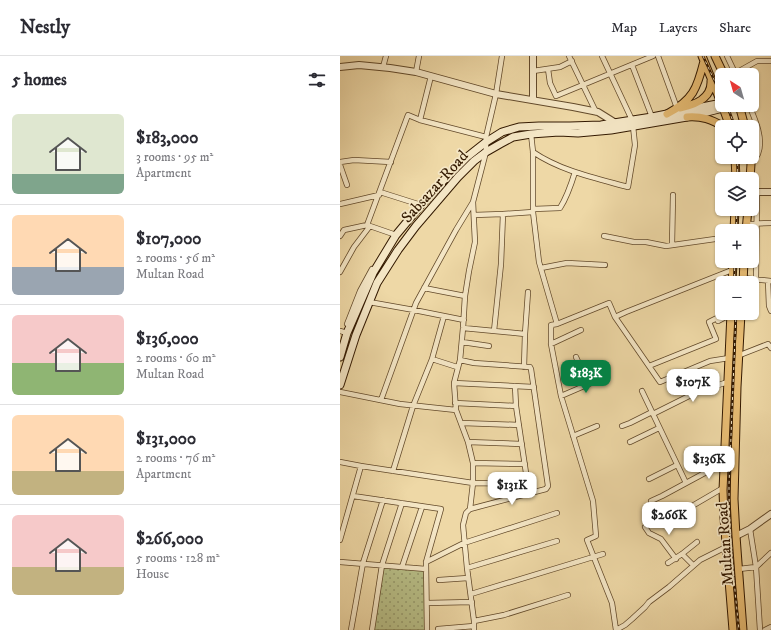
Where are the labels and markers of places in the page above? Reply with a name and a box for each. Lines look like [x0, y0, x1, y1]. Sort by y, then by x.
pin: $183K [558, 360, 614, 394]
pin: $107K [665, 369, 721, 403]
pin: $136K [681, 446, 737, 480]
pin: $131K [484, 472, 540, 506]
pin: $266K [641, 502, 697, 536]

